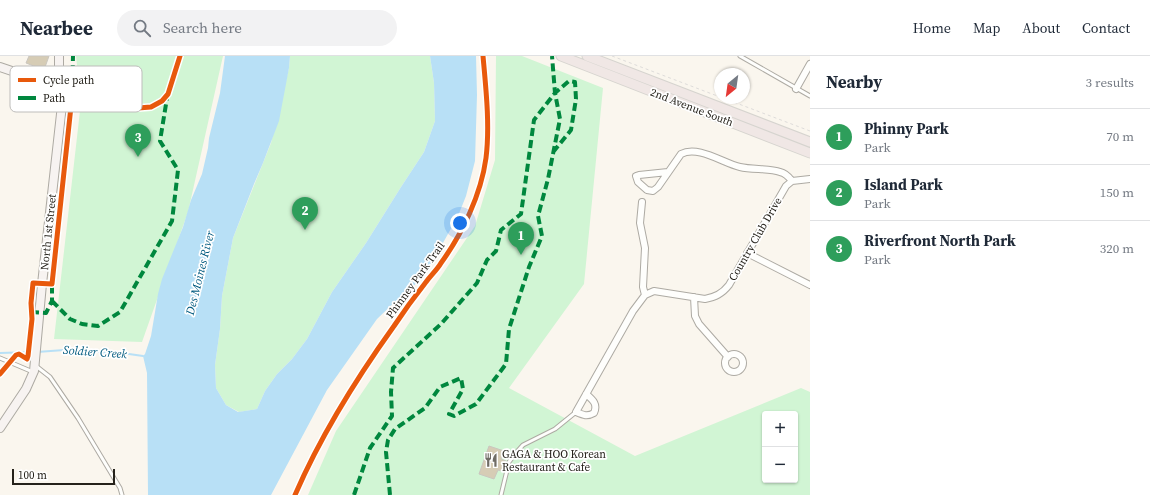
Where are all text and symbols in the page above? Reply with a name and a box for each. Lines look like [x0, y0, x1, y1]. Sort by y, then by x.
search box [117, 10, 397, 46]
text: Nearbee [20, 15, 93, 41]
icon: search [131, 17, 153, 39]
text: Search here [163, 17, 242, 38]
text: Home [913, 18, 951, 38]
text: Map [973, 18, 1000, 38]
text: About [1022, 18, 1060, 38]
text: Contact [1082, 18, 1130, 38]
legend [10, 66, 142, 112]
north arrow [714, 68, 750, 104]
text: Nearby [826, 70, 882, 94]
text: Cycle path [43, 73, 95, 88]
text: 3 results [1086, 74, 1134, 91]
street label: 2nd Avenue South [648, 85, 736, 130]
text: Path [43, 91, 66, 106]
text: Phinny Park [864, 118, 949, 139]
pin: 3 [125, 124, 151, 157]
text: 1 [835, 128, 843, 145]
text: 70 m [1106, 128, 1134, 145]
text: Park [864, 139, 891, 156]
text: Island Park [864, 174, 943, 195]
text: 2 [835, 184, 843, 201]
text: 150 m [1100, 184, 1134, 201]
street label: North 1st Street [37, 193, 60, 271]
street label: Country Club Drive [725, 194, 786, 284]
text: Park [864, 195, 891, 212]
pin: 2 [292, 197, 318, 230]
your location [450, 213, 470, 233]
pin: 1 [508, 222, 534, 255]
water label: Des Moines River [182, 228, 218, 318]
text: Riverfront North Park [864, 230, 1016, 251]
street label: Phinney Park Trail [383, 239, 448, 322]
text: 3 [835, 240, 843, 257]
text: 320 m [1100, 240, 1134, 257]
text: Park [864, 251, 891, 268]
water label: Soldier Creek [62, 342, 128, 362]
map controls [762, 411, 798, 483]
button: + [762, 411, 798, 447]
place label: GAGA & HOO Korean Restaurant & Cafe [502, 447, 606, 475]
button: − [762, 447, 798, 483]
restaurant icon: GAGA & HOO Korean Restaurant & Cafe [483, 452, 499, 468]
scale bar [12, 467, 115, 486]
text: 100 m [18, 468, 47, 483]

